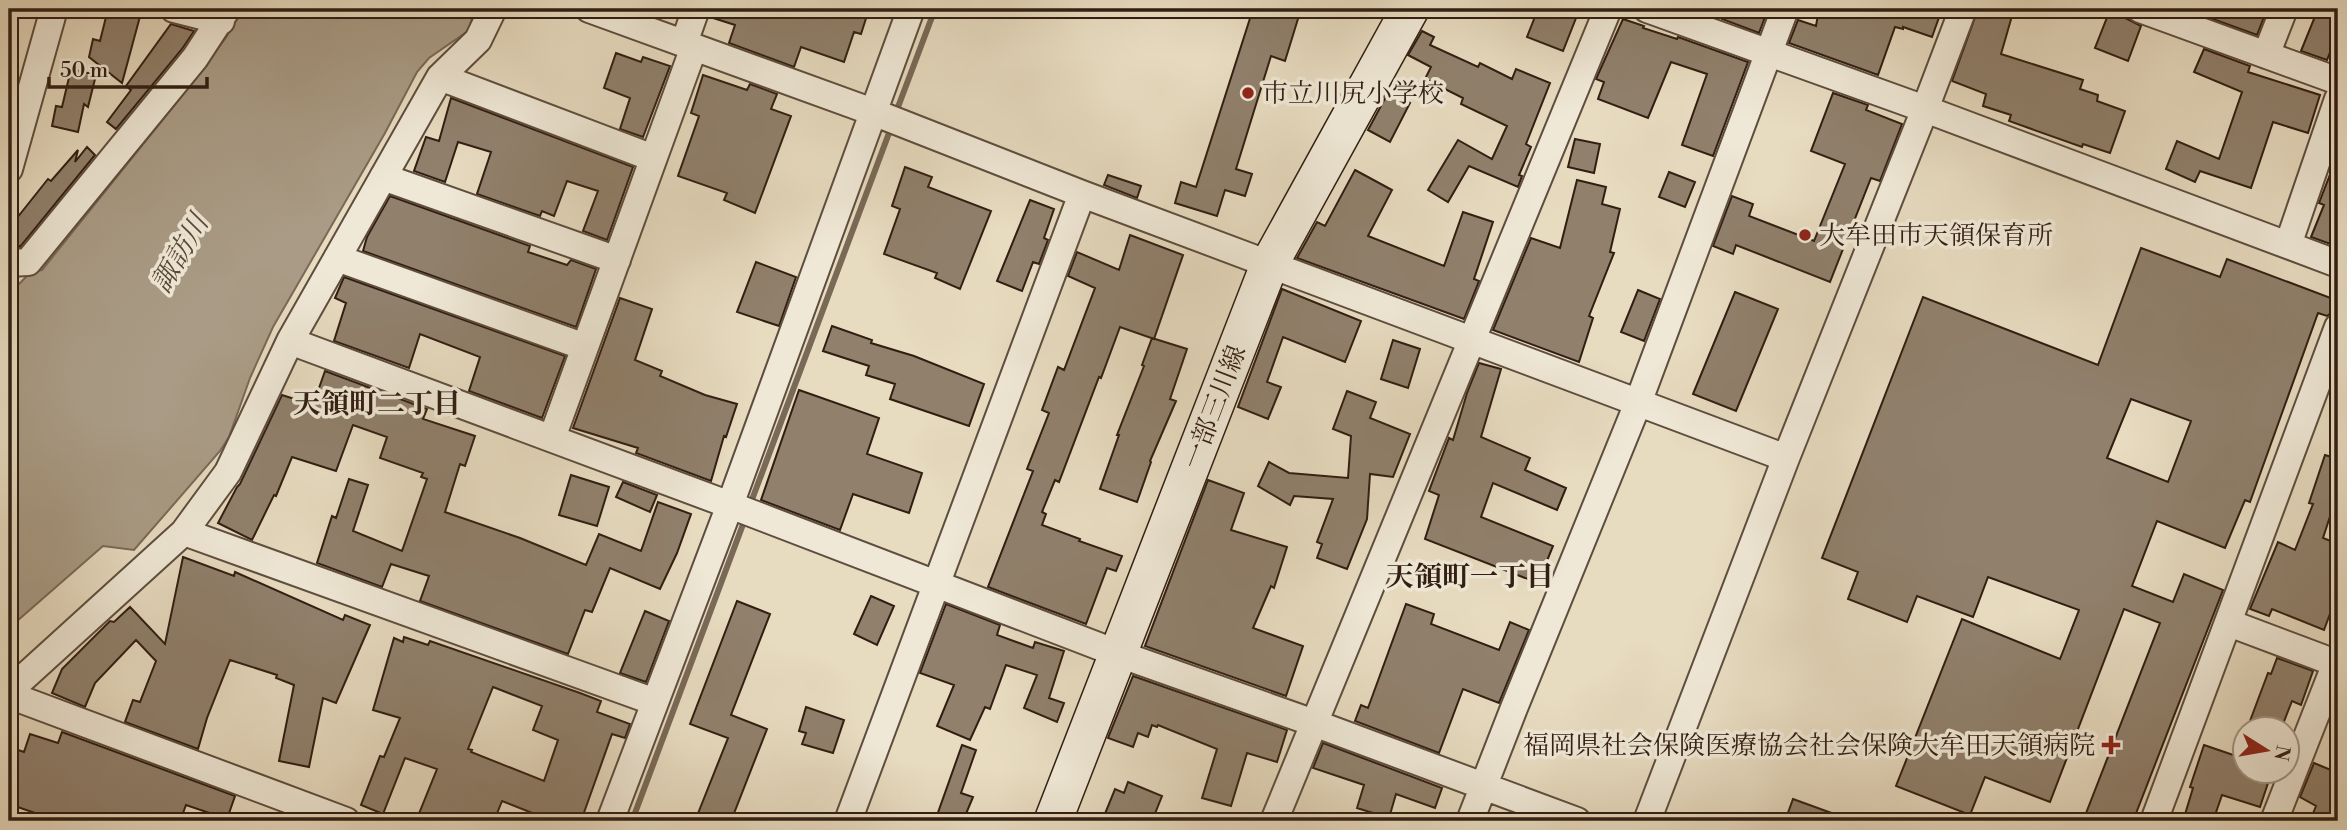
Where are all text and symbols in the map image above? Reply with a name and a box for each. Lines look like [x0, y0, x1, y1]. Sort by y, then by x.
scale bar [49, 46, 206, 90]
text: 50 m [60, 58, 108, 84]
place label: 市立川尻小学校 [1262, 78, 1444, 110]
marker: 市立川尻小学校 [1240, 85, 1256, 101]
water label: 諏訪川 [144, 206, 218, 299]
place label: 大牟田市天領保育所 [1819, 220, 2053, 252]
marker: 大牟田市天領保育所 [1797, 227, 1813, 243]
street label: 一部三川線 [1177, 341, 1253, 474]
district label: 天領町二丁目 [293, 387, 461, 422]
district label: 天領町一丁目 [1386, 560, 1554, 595]
north arrow [2232, 714, 2302, 784]
place label: 福岡県社会保険医療協会社会保険大牟田天領病院 [1523, 730, 2095, 762]
marker: 福岡県社会保険医療協会社会保険大牟田天領病院 [2101, 735, 2121, 755]
text: N [2268, 743, 2295, 763]

